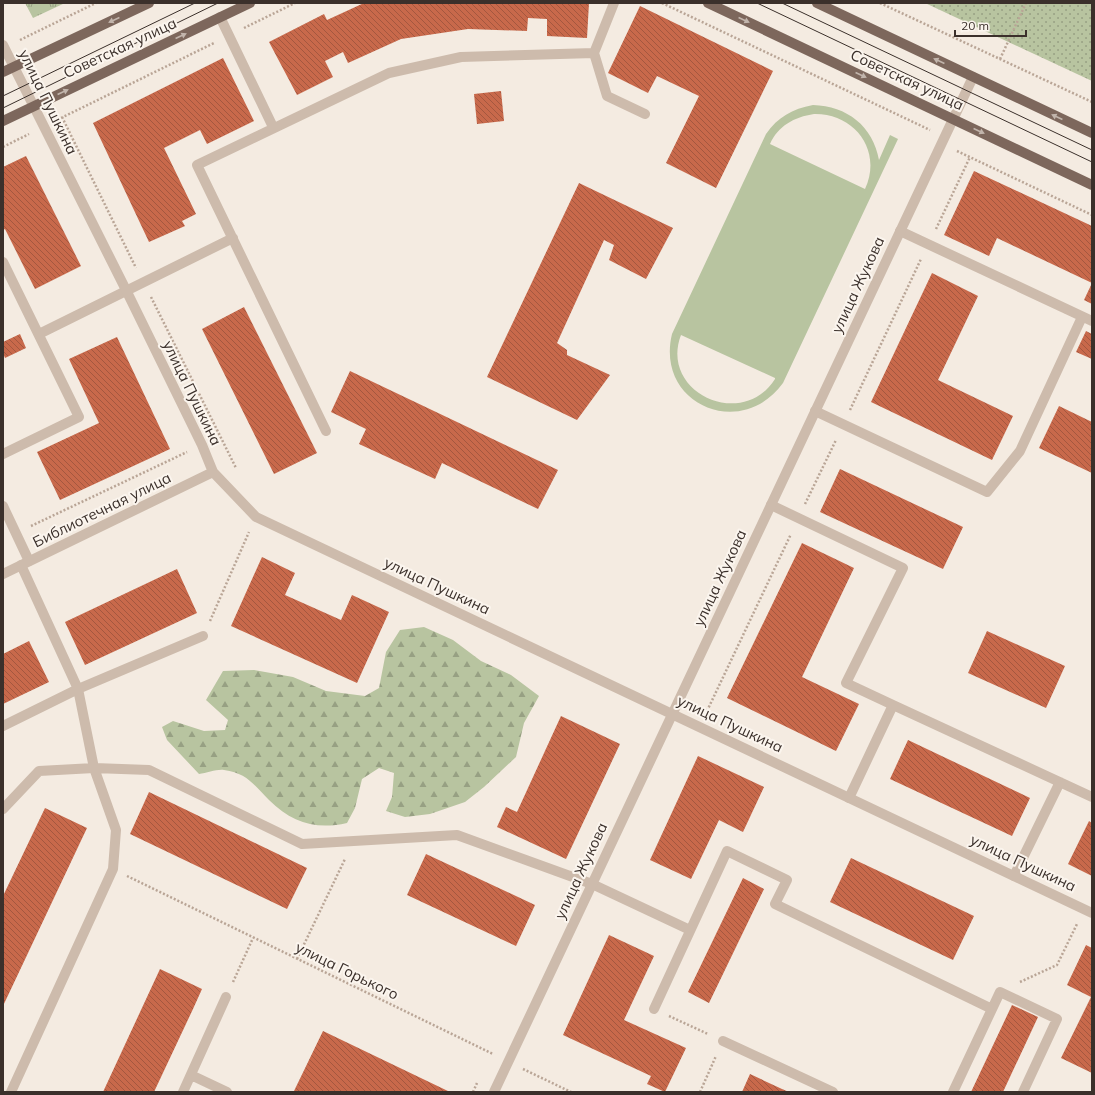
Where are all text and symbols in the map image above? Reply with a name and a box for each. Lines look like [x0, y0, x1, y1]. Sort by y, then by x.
scale bar [955, 12, 1026, 38]
street label: Советская улица [60, 13, 180, 82]
one-way arrow [108, 17, 119, 23]
one-way arrow [738, 17, 749, 23]
text: 20 m [961, 18, 989, 33]
one-way arrow [175, 33, 186, 39]
street label: Советская улица [847, 45, 967, 114]
street label: улица Пушкина [15, 46, 82, 157]
one-way arrow [934, 58, 945, 64]
one-way arrow [855, 72, 867, 78]
one-way arrow [58, 89, 69, 95]
one-way arrow [1051, 114, 1062, 120]
one-way arrow [973, 128, 984, 134]
street label: улица Жукова [827, 233, 888, 336]
street label: улица Пушкина [159, 337, 226, 448]
street label: Библиотечная улица [29, 468, 174, 551]
street label: улица Жукова [689, 526, 750, 629]
street label: улица Пушкина [381, 553, 493, 618]
street label: улица Пушкина [674, 691, 786, 756]
street label: улица Жукова [550, 819, 611, 922]
street label: улица Пушкина [967, 830, 1079, 895]
street label: улица Горького [293, 937, 402, 1004]

